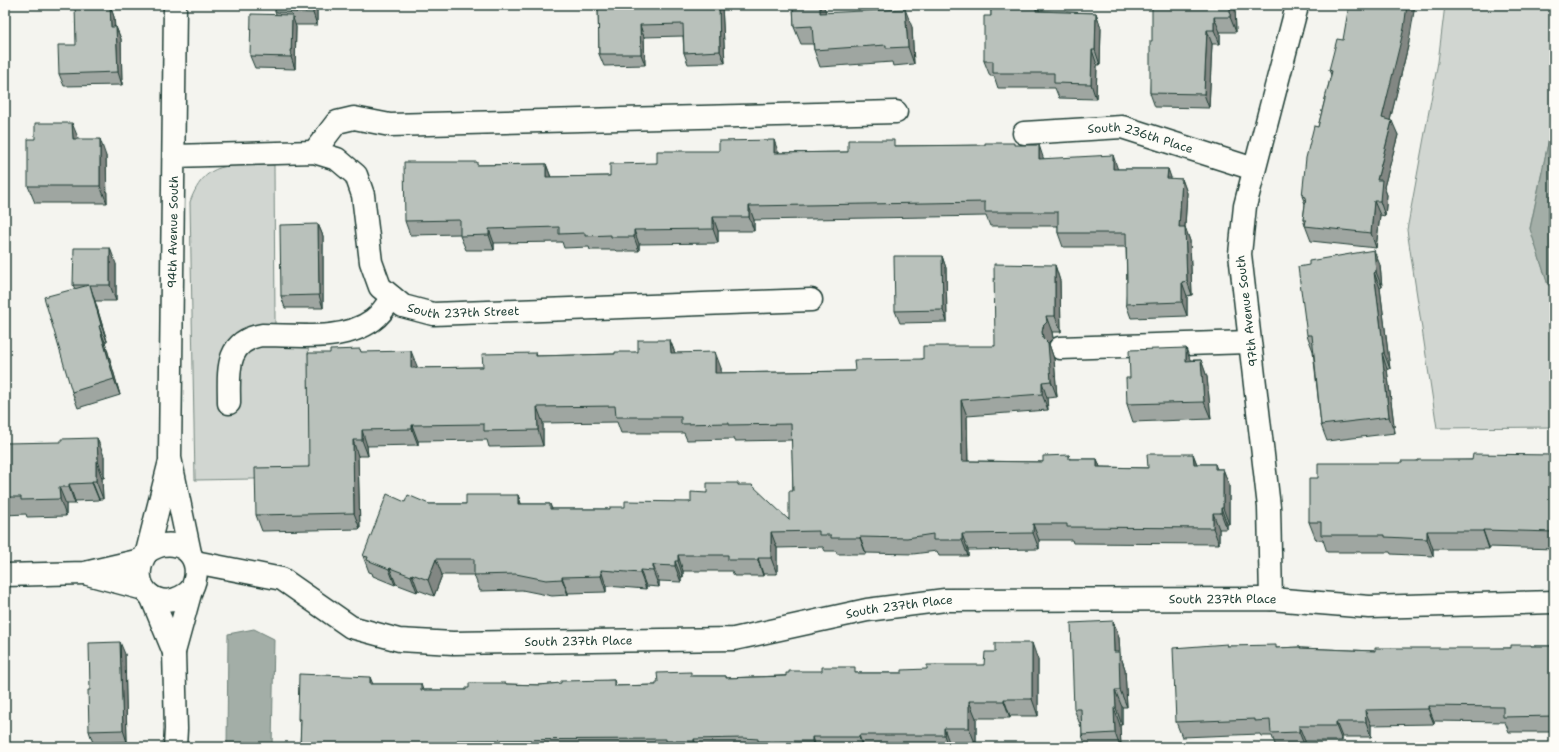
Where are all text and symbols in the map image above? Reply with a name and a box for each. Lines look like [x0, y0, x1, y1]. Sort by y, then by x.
street label: South 236th Place [1087, 119, 1195, 157]
street label: 94th Avenue South [164, 176, 182, 288]
street label: 97th Avenue South [1232, 254, 1262, 368]
street label: South 237th Street [405, 299, 520, 322]
street label: South 237th Place [1169, 591, 1278, 607]
street label: South 237th Place [844, 592, 953, 622]
street label: South 237th Place [524, 632, 633, 650]

